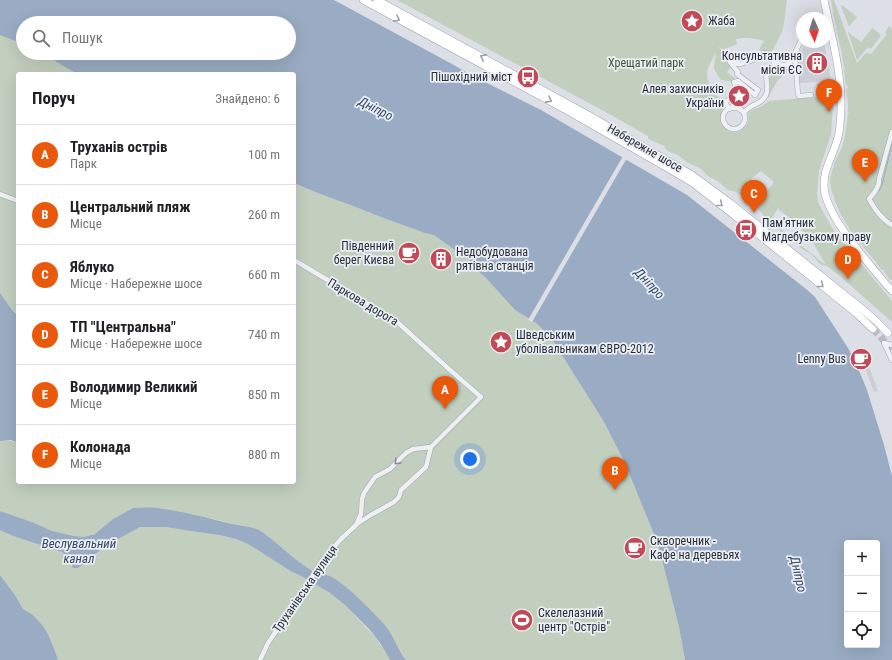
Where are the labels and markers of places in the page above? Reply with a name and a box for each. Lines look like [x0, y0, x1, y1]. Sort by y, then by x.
place icon: Жаба [679, 8, 705, 34]
place label: Жаба [708, 14, 735, 28]
place label: Консультативна місія ЄС [722, 49, 802, 77]
building icon: Консультативна місія ЄС [804, 50, 830, 76]
bus stop icon: Пішохідний міст [515, 64, 541, 90]
place label: Пішохідний міст [431, 70, 512, 84]
pin: F [816, 79, 842, 112]
place label: Алея захисників України [642, 82, 724, 110]
place icon: Алея захисників України [726, 83, 752, 109]
pin: E [852, 149, 878, 182]
pin: C [741, 180, 767, 213]
place label: Пам'ятник Магдебузькому праву [762, 216, 871, 244]
bus stop icon: Пам'ятник Магдебузькому праву [733, 217, 759, 243]
place label: Південний берег Києва [334, 239, 394, 267]
cafe icon: Південний берег Києва [396, 240, 422, 266]
place label: Недобудована рятівна станція [456, 245, 533, 273]
building icon: Недобудована рятівна станція [428, 246, 454, 272]
pin: D [835, 246, 861, 279]
place label: Шведським уболівальникам ЄВРО-2012 [516, 328, 654, 356]
place icon: Шведським уболівальникам ЄВРО-2012 [488, 329, 514, 355]
cafe icon: Lenny Bus [848, 346, 874, 372]
place label: Lenny Bus [797, 352, 846, 366]
pin: A [432, 376, 458, 409]
pin: B [602, 457, 628, 490]
place label: Скворечник - Кафе на деревьях [650, 534, 739, 562]
cafe icon: Скворечник - Кафе на деревьях [622, 535, 648, 561]
place label: Скелелазний центр "Острів" [538, 606, 610, 634]
sports icon: Скелелазний центр "Острів" [509, 607, 535, 633]

